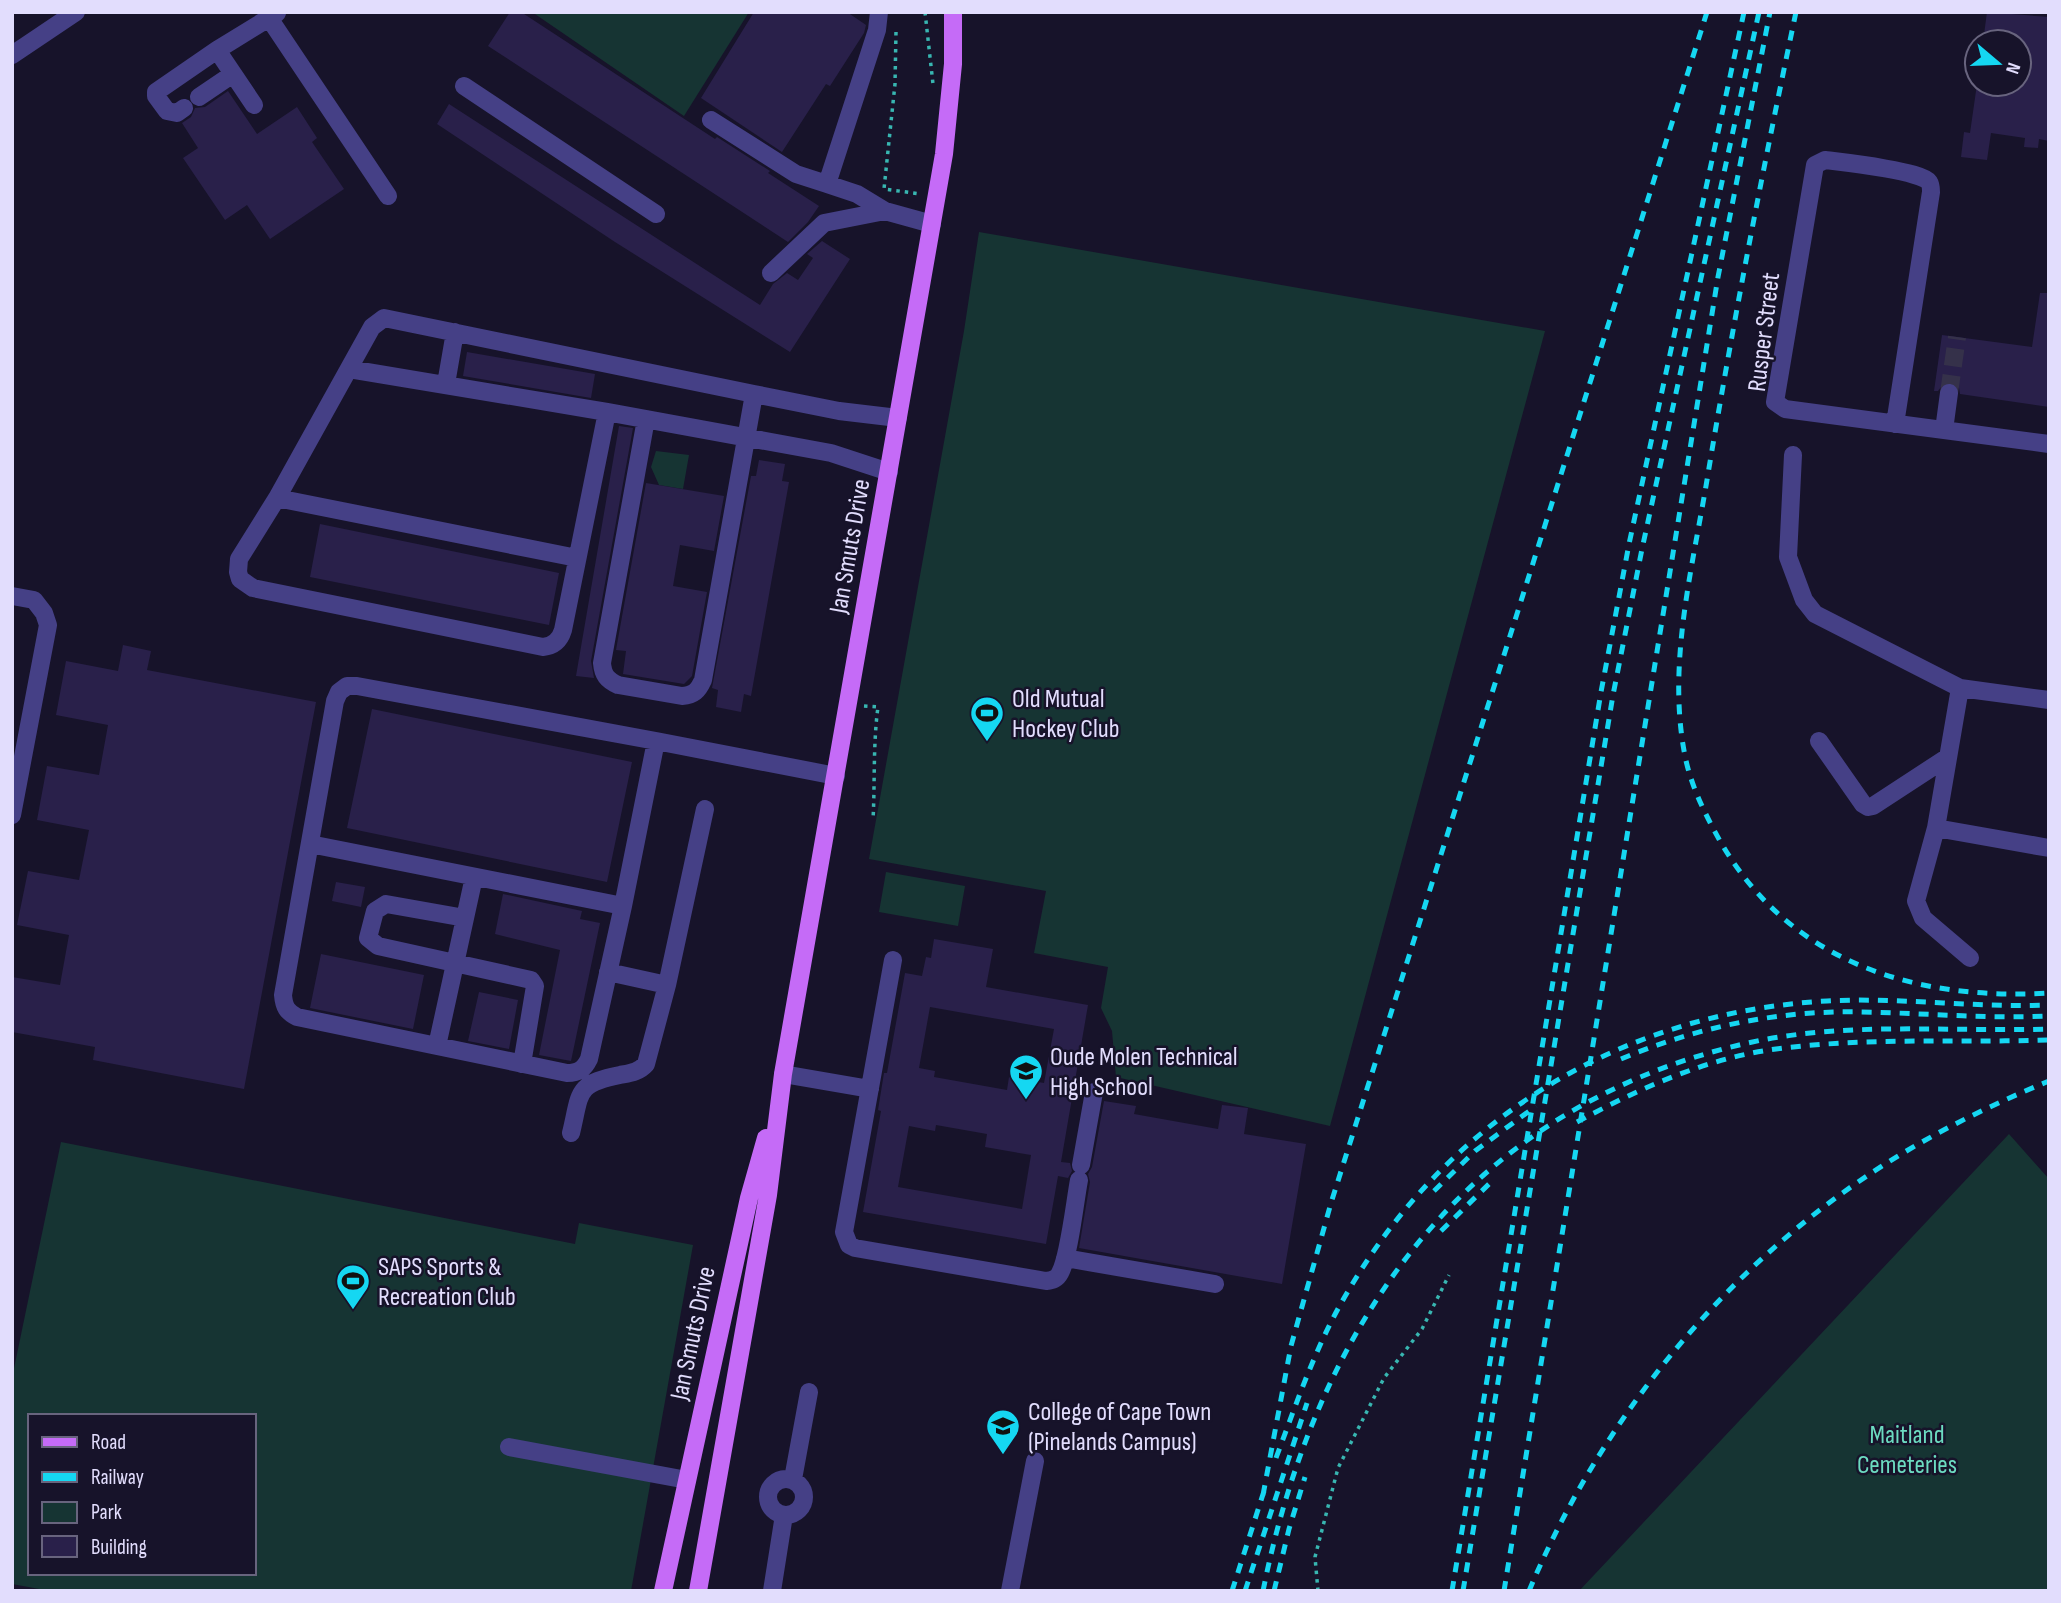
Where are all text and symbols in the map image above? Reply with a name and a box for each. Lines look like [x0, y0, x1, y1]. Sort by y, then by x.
north arrow [1963, 28, 2033, 98]
text: N [2000, 60, 2025, 77]
street label: Rusper Street [1742, 271, 1787, 394]
street label: Jan Smuts Drive [823, 477, 878, 617]
place label: Old Mutual Hockey Club [1012, 684, 1119, 745]
sports icon: Old Mutual Hockey Club [968, 694, 1006, 743]
place label: Oude Molen Technical High School [1050, 1042, 1238, 1103]
school or university icon: Oude Molen Technical High School [1007, 1052, 1045, 1101]
place label: SAPS Sports & Recreation Club [378, 1252, 516, 1313]
sports icon: SAPS Sports & Recreation Club [334, 1262, 372, 1311]
street label: Jan Smuts Drive [664, 1264, 723, 1404]
place label: College of Cape Town (Pinelands Campus) [1028, 1397, 1211, 1458]
school or university icon: College of Cape Town (Pinelands Campus) [984, 1407, 1022, 1456]
legend [28, 1414, 256, 1575]
park label: Maitland Cemeteries [1857, 1420, 1957, 1481]
text: Road [91, 1430, 126, 1455]
text: Railway [91, 1465, 144, 1490]
text: Park [91, 1500, 122, 1525]
text: Building [91, 1535, 147, 1560]

